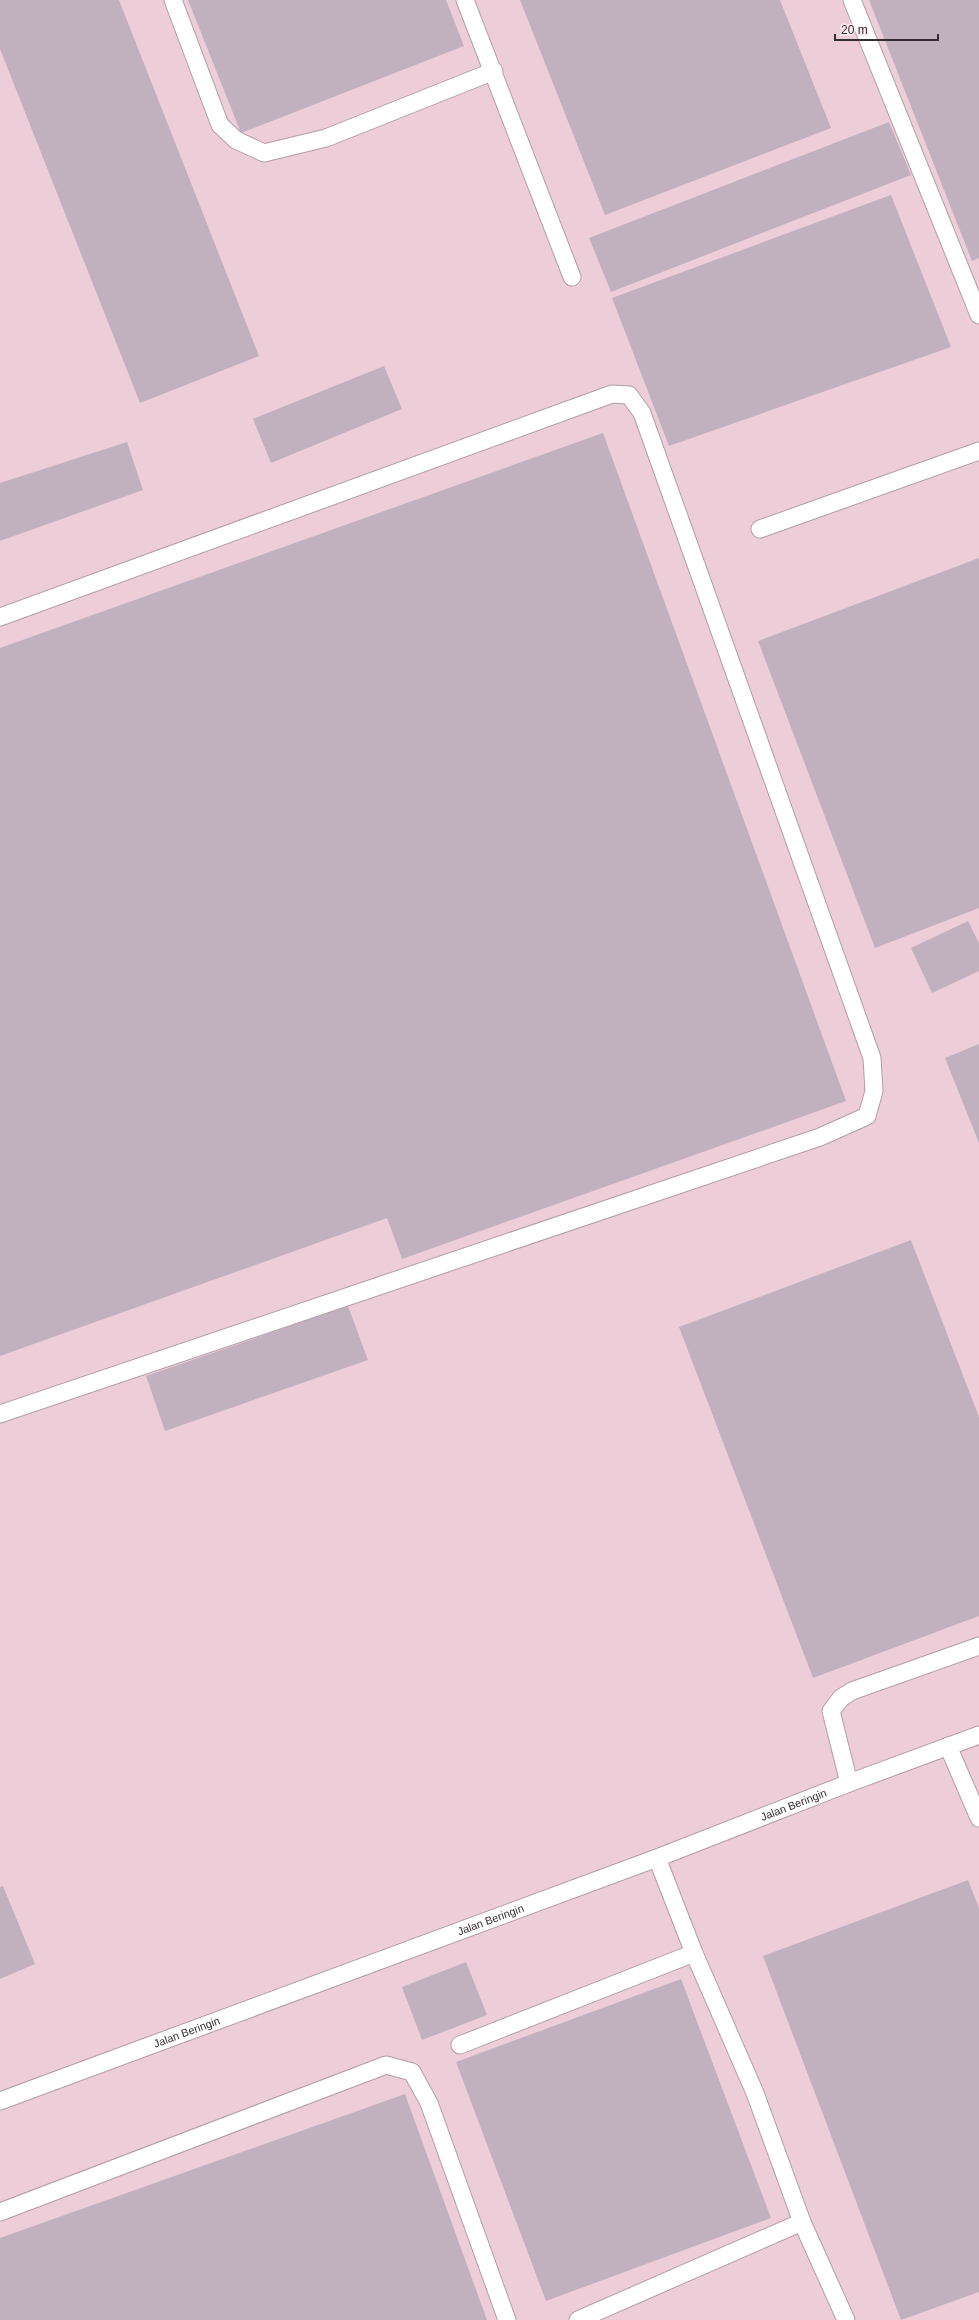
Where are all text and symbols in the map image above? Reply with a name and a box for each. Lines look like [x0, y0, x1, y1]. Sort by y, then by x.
scale bar [835, 16, 938, 42]
text: 20 m [841, 23, 868, 37]
street label: Jalan Beringin [759, 1786, 828, 1823]
street label: Jalan Beringin [456, 1902, 525, 1937]
street label: Jalan Beringin [152, 2014, 221, 2050]

